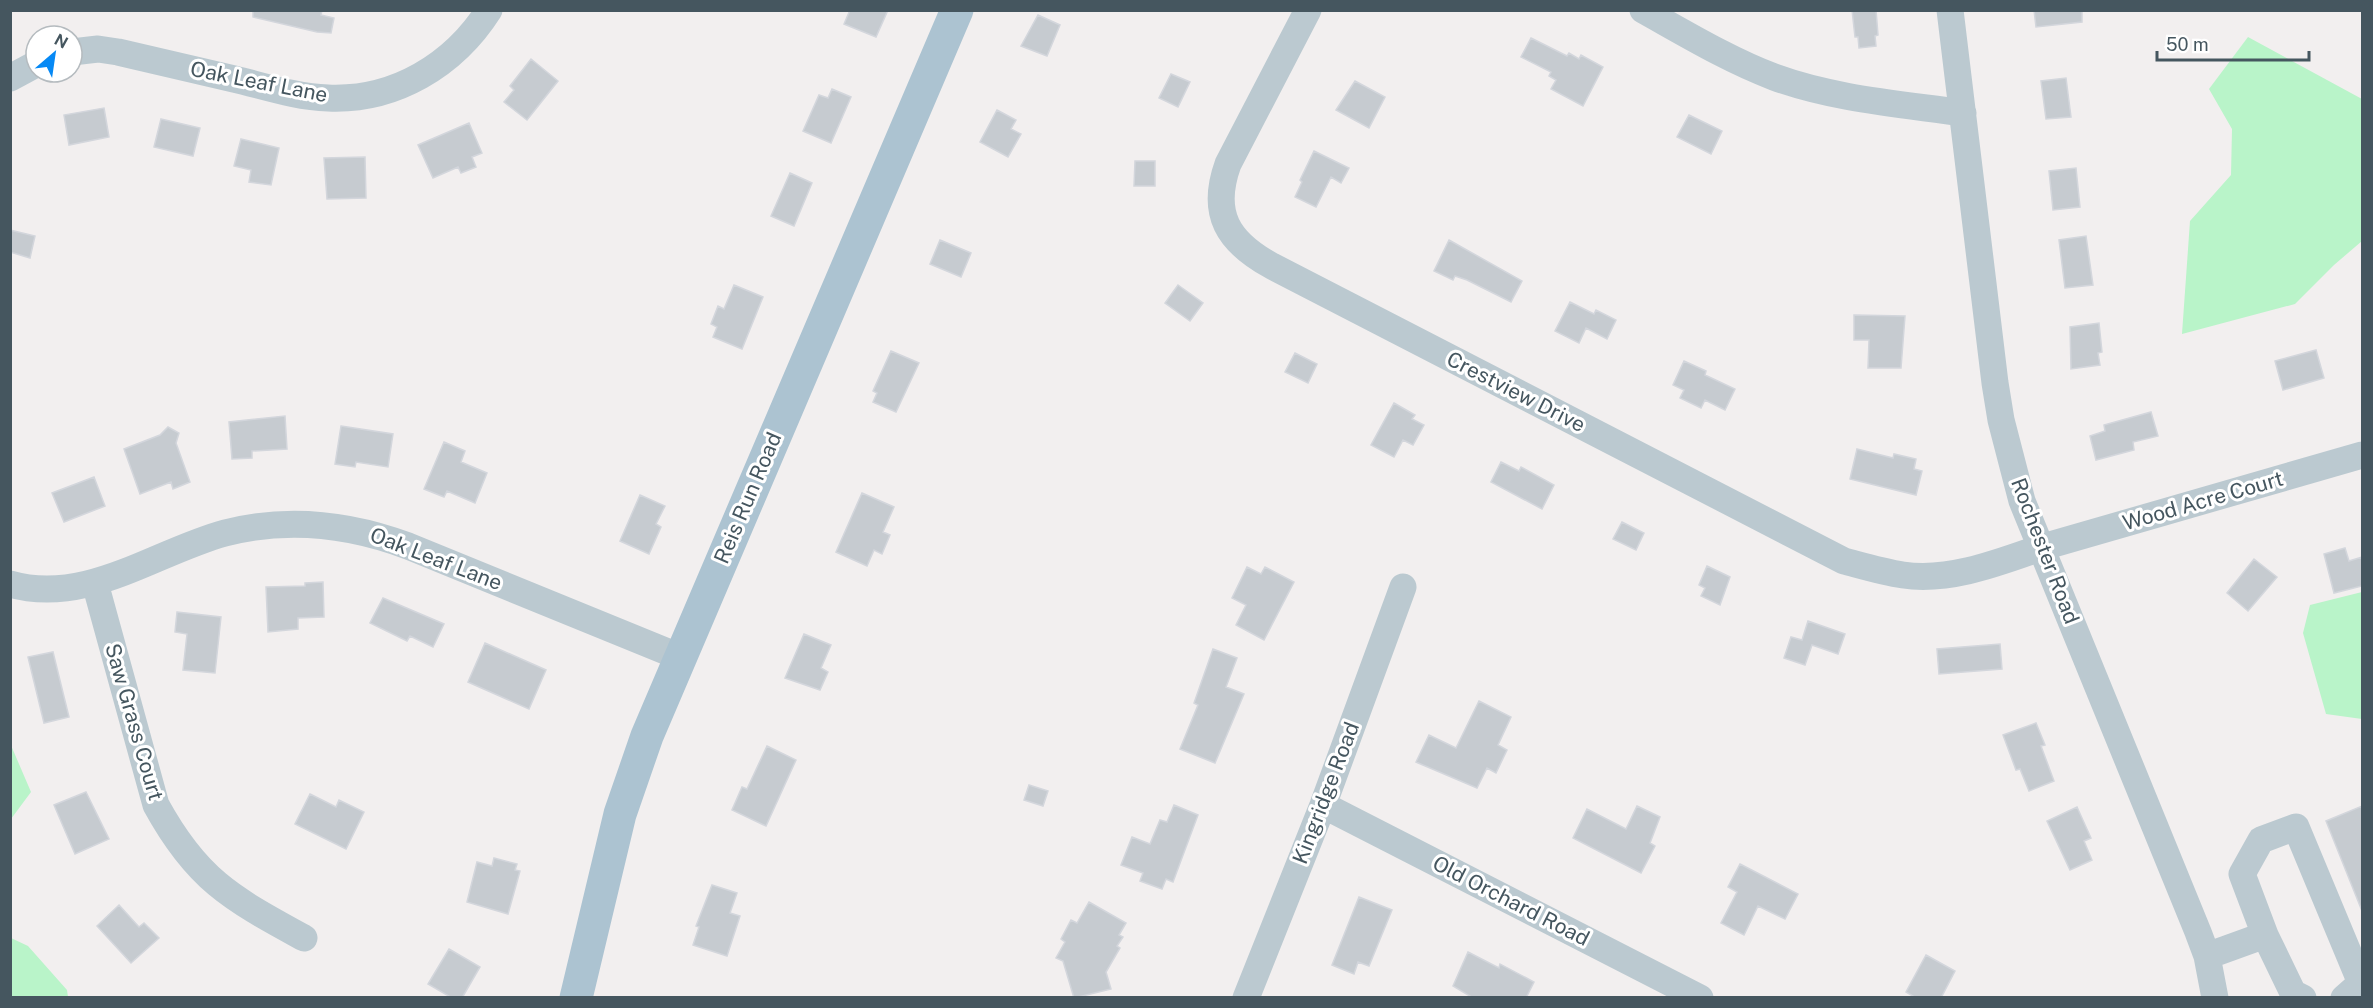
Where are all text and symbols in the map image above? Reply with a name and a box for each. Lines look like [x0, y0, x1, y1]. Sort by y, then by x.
north arrow [24, 24, 84, 84]
scale bar [2157, 24, 2308, 62]
text: N [51, 30, 71, 53]
text: 50 m [2166, 34, 2209, 55]
street label: Oak Leaf Lane [188, 56, 330, 107]
street label: Crestview Drive [1443, 346, 1590, 437]
street label: Reis Run Road [709, 429, 786, 567]
street label: Wood Acre Court [2120, 466, 2286, 535]
street label: Rochester Road [2006, 474, 2085, 627]
street label: Oak Leaf Lane [367, 522, 506, 595]
street label: Saw Grass Court [100, 640, 169, 803]
street label: Kingridge Road [1287, 718, 1364, 867]
street label: Old Orchard Road [1429, 850, 1594, 951]

